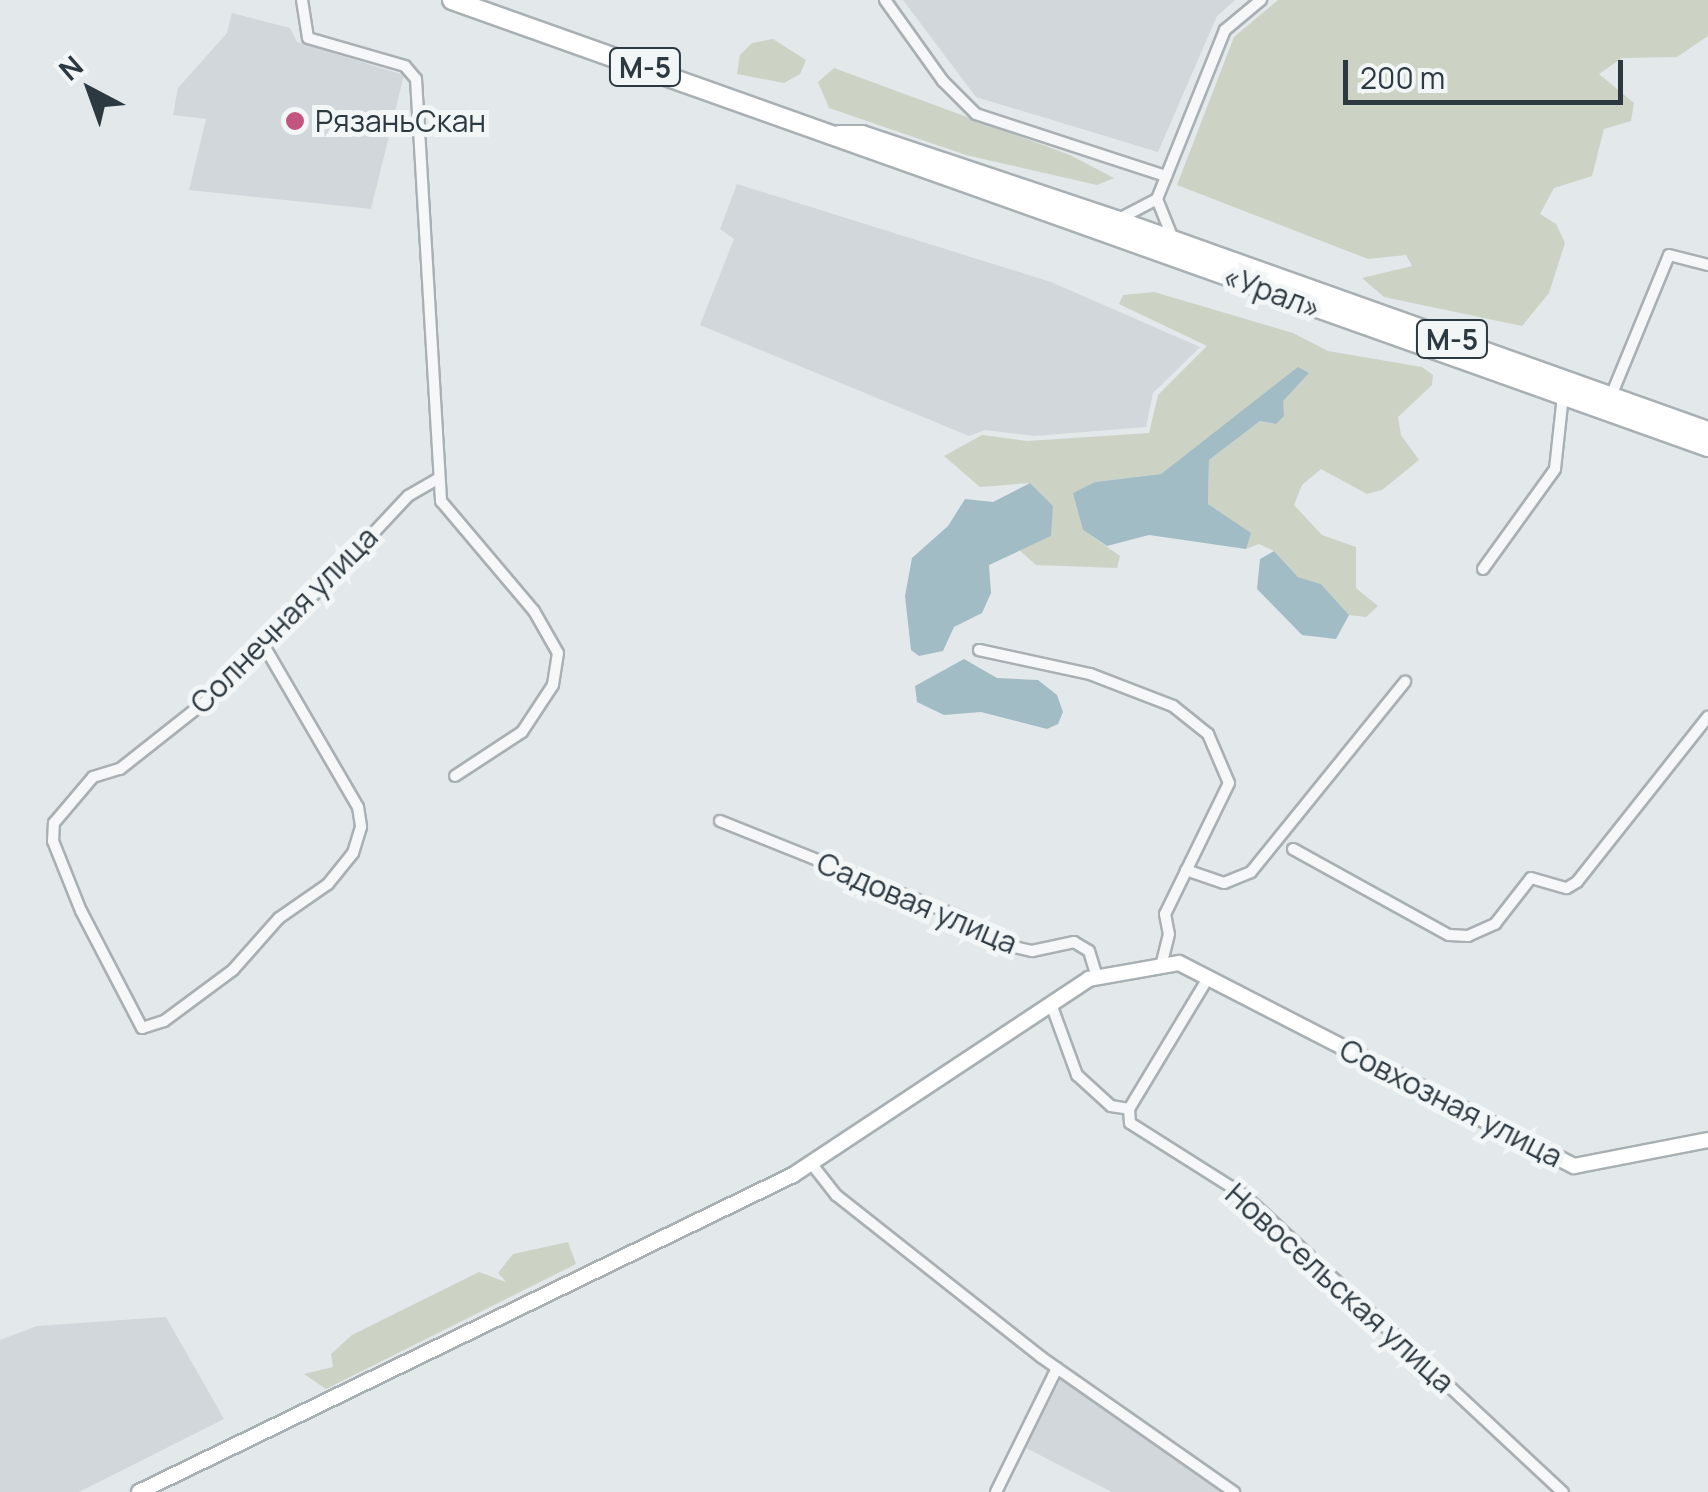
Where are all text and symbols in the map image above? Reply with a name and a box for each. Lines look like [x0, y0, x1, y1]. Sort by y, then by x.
north arrow [40, 40, 140, 140]
scale bar [1348, 40, 1628, 102]
road number: М-5 [608, 44, 682, 90]
text: N [50, 46, 90, 88]
text: 200 m [1360, 57, 1445, 98]
place label: РязаньСкан [315, 103, 486, 139]
marker: РязаньСкан [284, 110, 306, 132]
street label: «Урал» [1218, 258, 1326, 326]
road number: М-5 [1414, 316, 1490, 362]
street label: Солнечная улица [183, 519, 385, 721]
street label: Садовая улица [812, 845, 1022, 961]
street label: Совхозная улица [1334, 1031, 1568, 1175]
street label: Новосельская улица [1218, 1176, 1462, 1400]

